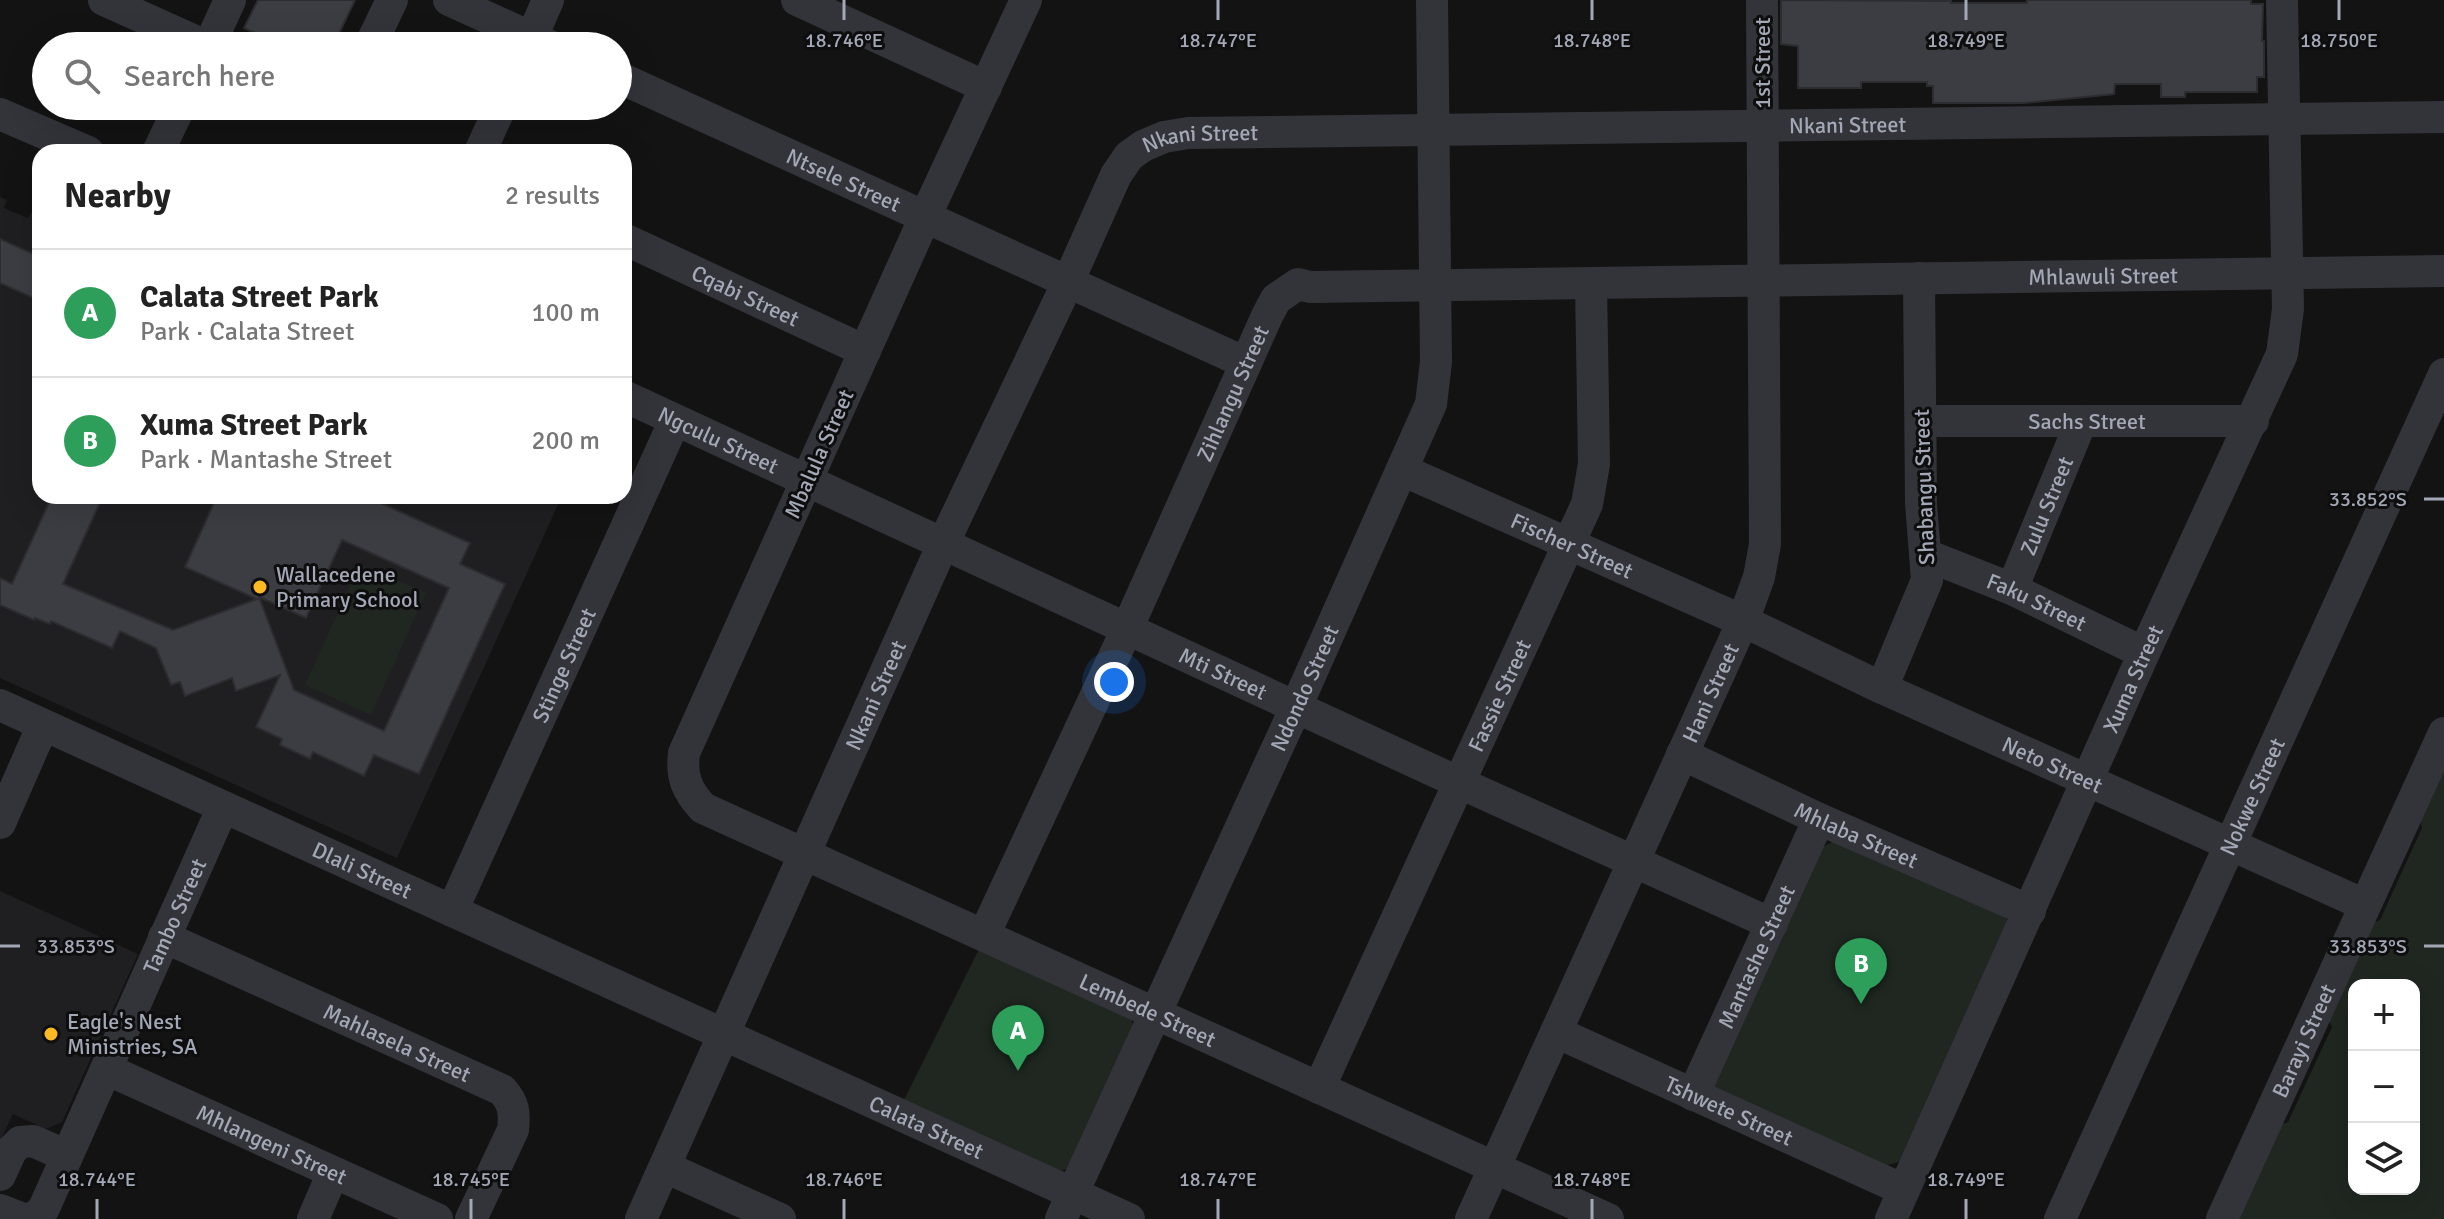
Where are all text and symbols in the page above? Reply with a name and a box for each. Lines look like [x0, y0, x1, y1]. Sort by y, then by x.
street label: 1st Street [1749, 17, 1776, 109]
text: 18.746°E [805, 28, 883, 53]
text: 18.747°E [1179, 28, 1257, 53]
text: 18.748°E [1553, 28, 1631, 53]
text: 18.749°E [1927, 28, 2005, 53]
text: 18.750°E [2300, 28, 2378, 53]
search box [32, 32, 632, 120]
icon: search [60, 54, 104, 98]
text: Search here [124, 58, 275, 95]
street label: Nkani Street [1789, 110, 1907, 139]
street label: Nkani Street [1138, 119, 1259, 158]
street label: Ntsele Street [782, 142, 905, 218]
text: Nearby [64, 175, 171, 217]
text: 2 results [505, 180, 600, 212]
street label: Cqabi Street [687, 259, 804, 332]
street label: Mhlawuli Street [2028, 261, 2178, 290]
text: Calata Street Park [140, 279, 379, 316]
text: A [82, 297, 98, 329]
text: 100 m [531, 297, 600, 329]
text: Park · Calata Street [140, 316, 354, 348]
street label: Zihlangu Street [1190, 321, 1275, 465]
street label: Mbalula Street [778, 385, 860, 523]
street label: Ngculu Street [654, 400, 783, 479]
text: Xuma Street Park [140, 407, 368, 444]
street label: Shabangu Street [1908, 408, 1940, 565]
street label: Sachs Street [2028, 408, 2146, 435]
text: B [82, 425, 98, 457]
text: 200 m [531, 425, 600, 457]
text: Park · Mantashe Street [140, 444, 392, 476]
street label: Zulu Street [2014, 452, 2079, 559]
text: 33.852°S [2329, 487, 2407, 512]
street label: Fischer Street [1507, 506, 1638, 584]
place label: Wallacedene Primary School [276, 561, 419, 613]
street label: Faku Street [1983, 567, 2091, 637]
marker: Wallacedene Primary School [251, 578, 269, 596]
street label: Stinge Street [526, 603, 601, 727]
street label: Xuma Street [2097, 620, 2169, 737]
street label: Ndondo Street [1264, 621, 1344, 755]
street label: Fassie Street [1462, 635, 1537, 756]
street label: Nkani Street [839, 636, 912, 754]
street label: Hani Street [1676, 639, 1745, 747]
street label: Mti Street [1175, 641, 1271, 705]
your location [1094, 662, 1134, 702]
street label: Neto Street [1998, 730, 2107, 799]
street label: Nokwe Street [2214, 733, 2291, 860]
street label: Mhlaba Street [1790, 796, 1922, 874]
street label: Dlali Street [308, 836, 417, 904]
street label: Tambo Street [137, 854, 212, 978]
street label: Mantashe Street [1712, 881, 1801, 1033]
text: 33.853°S [37, 934, 115, 959]
text: 33.853°S [2329, 934, 2407, 959]
pin: B [1835, 938, 1887, 1004]
street label: Lembede Street [1075, 967, 1220, 1053]
street label: Barayi Street [2266, 979, 2341, 1102]
map controls [2348, 979, 2420, 1195]
button: + [2348, 979, 2420, 1051]
street label: Mahlasela Street [319, 997, 476, 1088]
pin: A [992, 1005, 1044, 1071]
place label: Eagle's Nest Ministries, SA [67, 1008, 198, 1060]
marker: Eagle's Nest Ministries, SA [42, 1025, 60, 1043]
button: − [2348, 1051, 2420, 1123]
street label: Tshwete Street [1661, 1070, 1798, 1151]
street label: Calata Street [865, 1089, 988, 1165]
street label: Mhlangeni Street [192, 1098, 352, 1190]
button: layers [2348, 1123, 2420, 1195]
text: 18.744°E [58, 1167, 136, 1192]
text: 18.745°E [432, 1167, 510, 1192]
text: 18.746°E [805, 1167, 883, 1192]
text: 18.747°E [1179, 1167, 1257, 1192]
text: 18.748°E [1553, 1167, 1631, 1192]
text: 18.749°E [1927, 1167, 2005, 1192]

